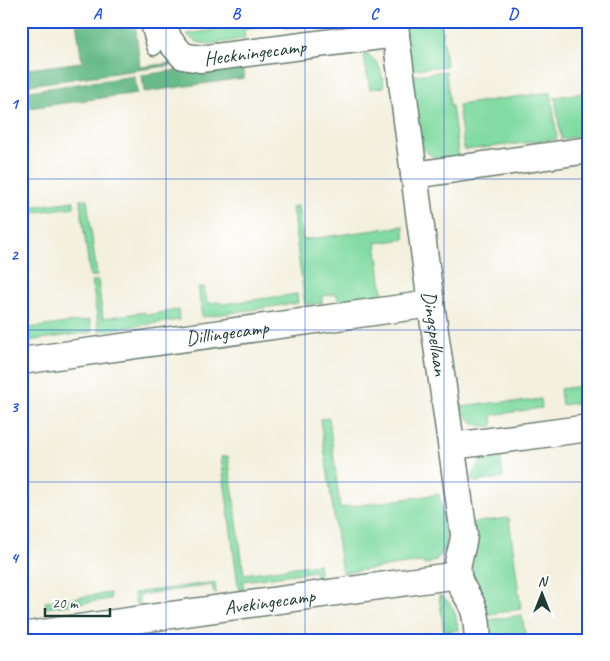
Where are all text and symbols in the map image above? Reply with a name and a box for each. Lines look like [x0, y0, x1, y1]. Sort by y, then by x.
text: A [93, 4, 103, 24]
text: B [232, 4, 242, 24]
text: C [370, 4, 380, 24]
text: D [508, 4, 519, 24]
street label: Heckningecamp [202, 33, 309, 71]
text: 1 [10, 94, 19, 114]
text: 2 [10, 245, 19, 265]
street label: Dingspellaan [416, 289, 453, 378]
street label: Dillingecamp [184, 315, 271, 351]
text: 3 [10, 397, 19, 417]
text: 4 [10, 548, 19, 568]
north arrow [518, 568, 568, 618]
text: N [538, 573, 549, 590]
street label: Avekingecamp [223, 583, 318, 620]
scale bar [45, 586, 110, 618]
text: 20 m [52, 594, 79, 613]

